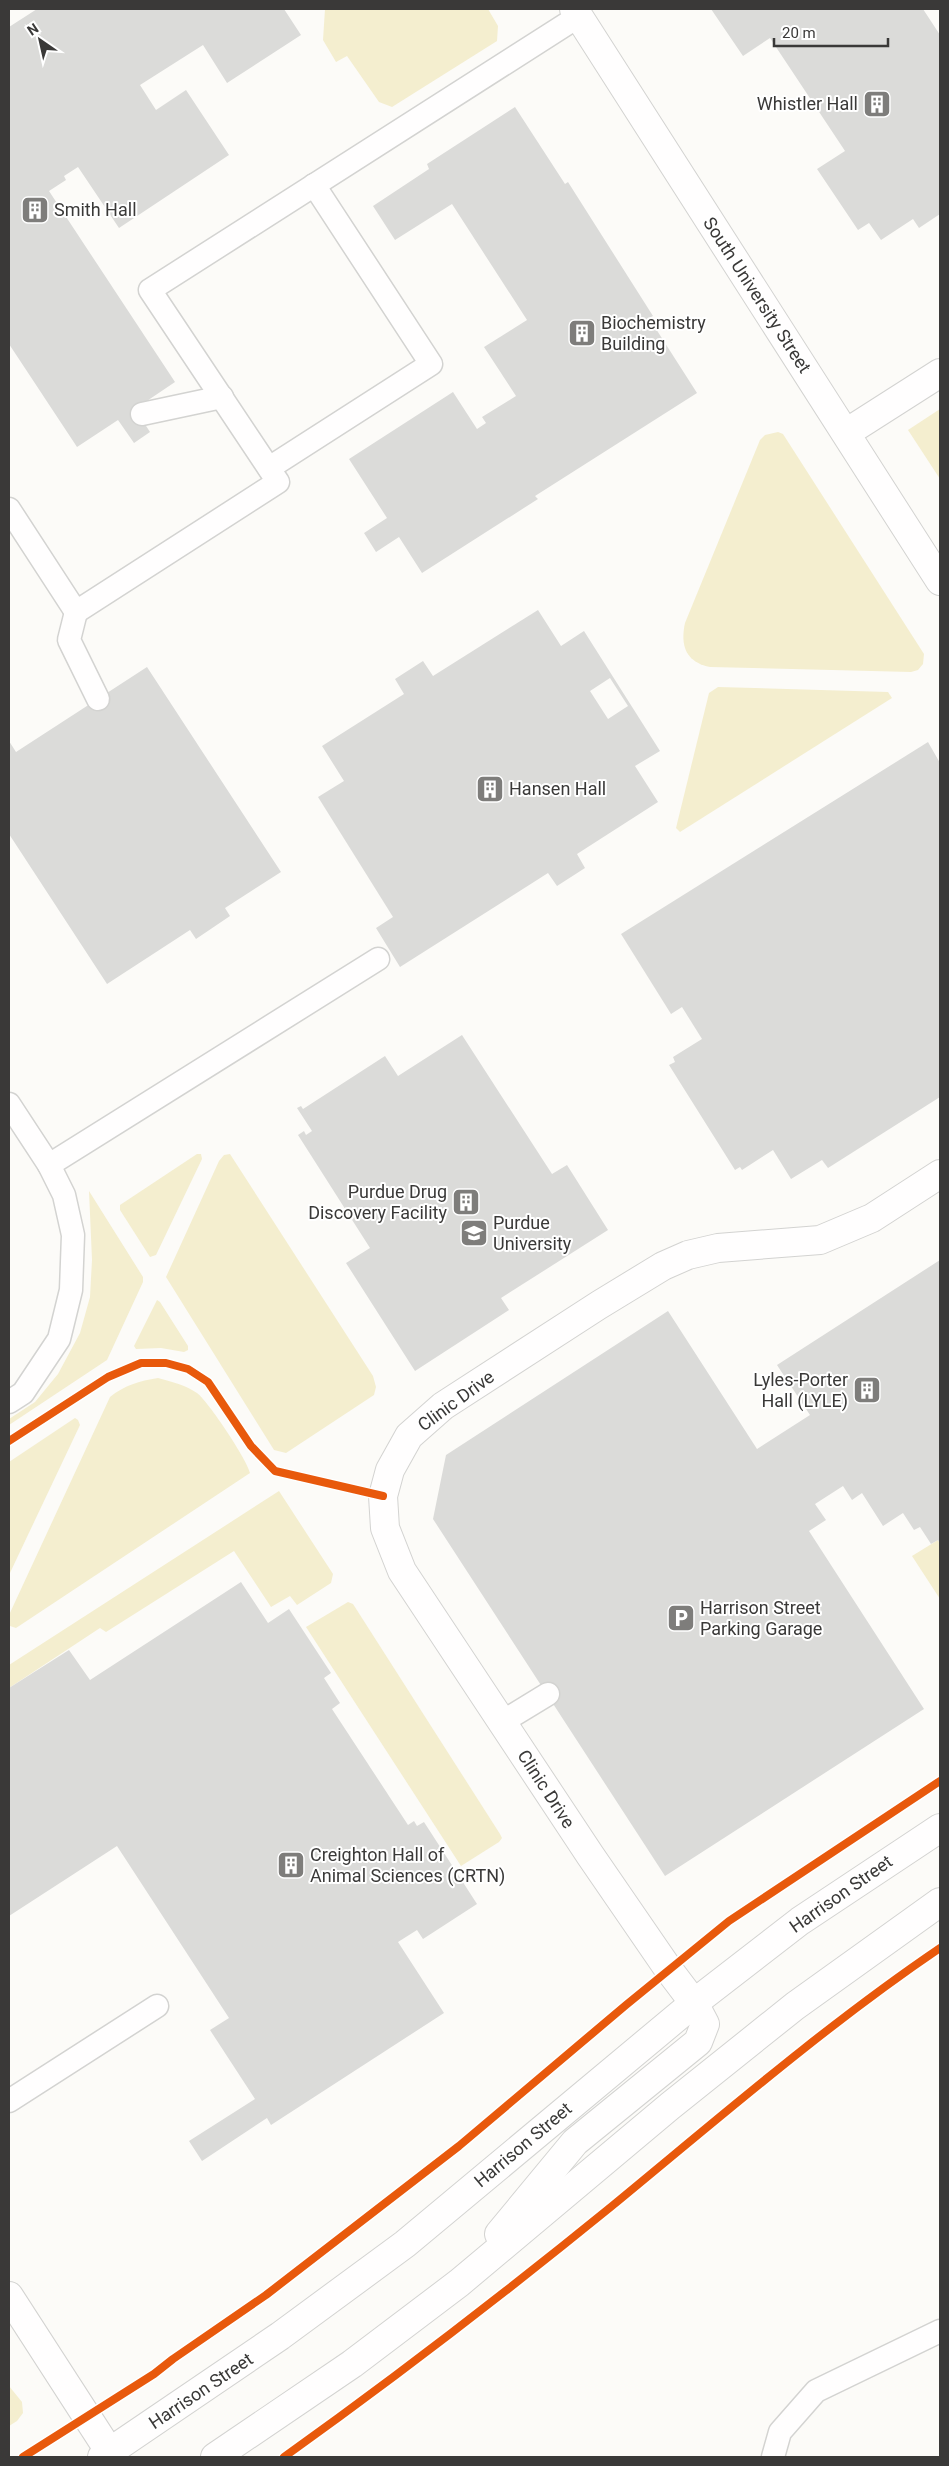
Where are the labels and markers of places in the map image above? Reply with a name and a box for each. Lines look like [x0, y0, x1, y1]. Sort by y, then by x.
building icon: Whistler Hall [862, 89, 892, 119]
place label: Whistler Hall [757, 93, 858, 114]
building icon: Smith Hall [20, 195, 50, 225]
place label: Smith Hall [54, 199, 137, 220]
place label: Biochemistry Building [601, 312, 706, 354]
building icon: Biochemistry Building [567, 318, 597, 348]
building icon: Hansen Hall [475, 774, 505, 804]
place label: Hansen Hall [509, 778, 606, 799]
place label: Purdue Drug Discovery Facility [308, 1181, 447, 1223]
building icon: Purdue Drug Discovery Facility [451, 1187, 481, 1217]
place label: Purdue University [493, 1212, 572, 1254]
school or university icon: Purdue University [459, 1218, 489, 1248]
place label: Lyles-Porter Hall (LYLE) [753, 1369, 848, 1412]
building icon: Lyles-Porter Hall (LYLE) [852, 1375, 882, 1405]
place label: Harrison Street Parking Garage [700, 1597, 822, 1639]
parking icon: Harrison Street Parking Garage [666, 1603, 696, 1633]
place label: Creighton Hall of Animal Sciences (CRTN) [310, 1844, 505, 1887]
building icon: Creighton Hall of Animal Sciences (CRTN) [276, 1850, 306, 1880]

